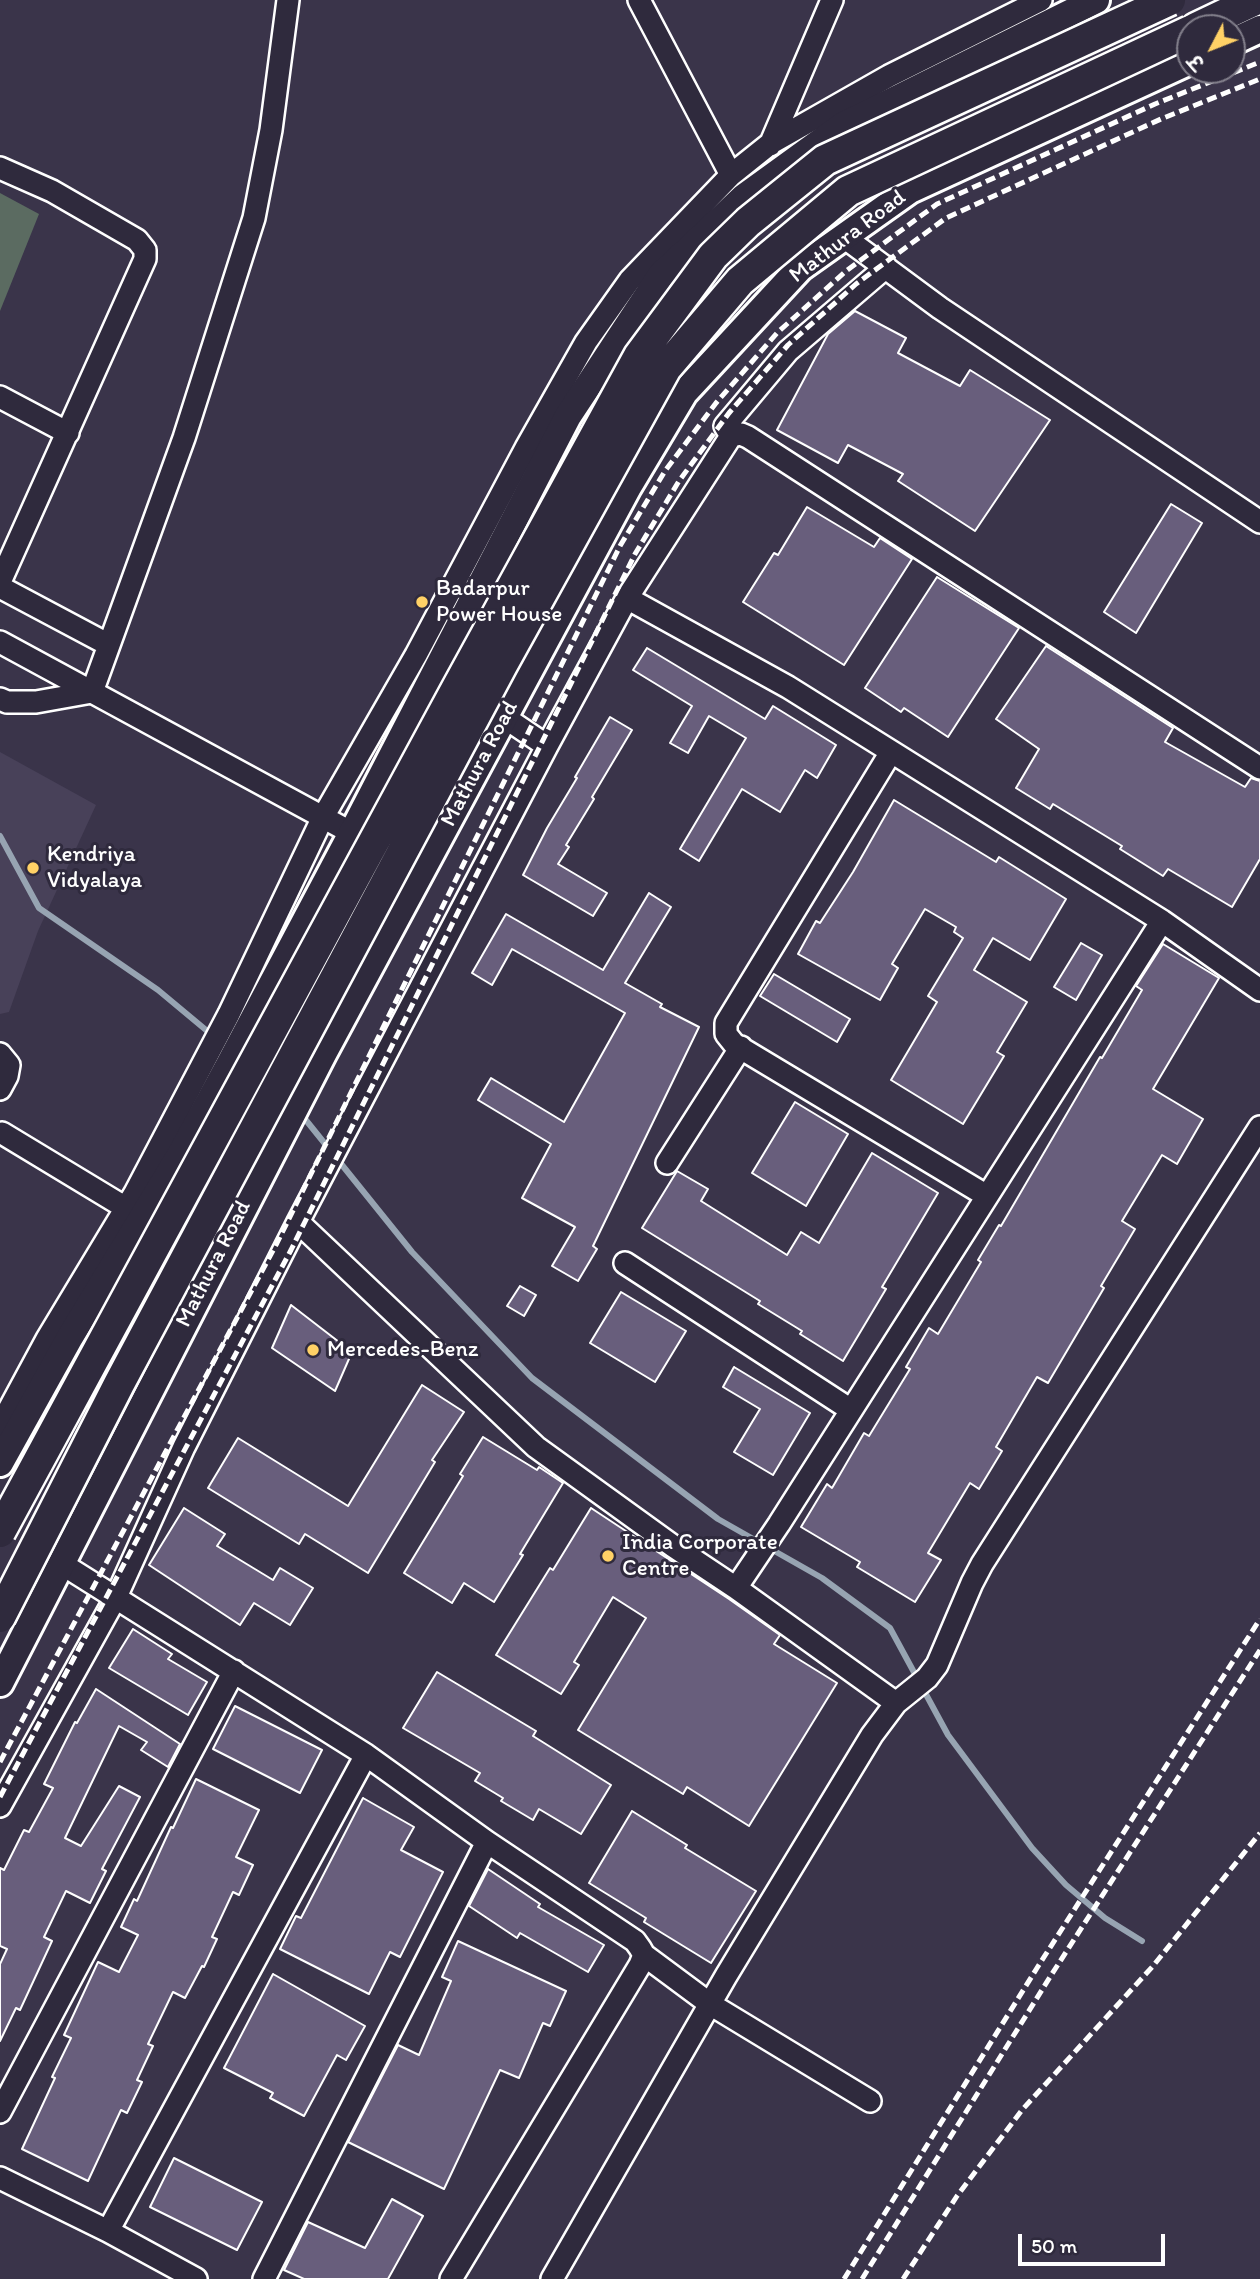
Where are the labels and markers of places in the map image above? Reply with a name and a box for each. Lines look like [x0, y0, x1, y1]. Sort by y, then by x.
place label: Badarpur Power House [436, 575, 562, 629]
marker: Badarpur Power House [414, 594, 430, 610]
place label: Kendriya Vidyalaya [47, 841, 142, 895]
marker: Kendriya Vidyalaya [25, 860, 41, 876]
place label: Mercedes-Benz [327, 1336, 478, 1364]
marker: Mercedes-Benz [305, 1342, 321, 1358]
place label: India Corporate Centre [622, 1529, 778, 1583]
marker: India Corporate Centre [600, 1548, 616, 1564]

